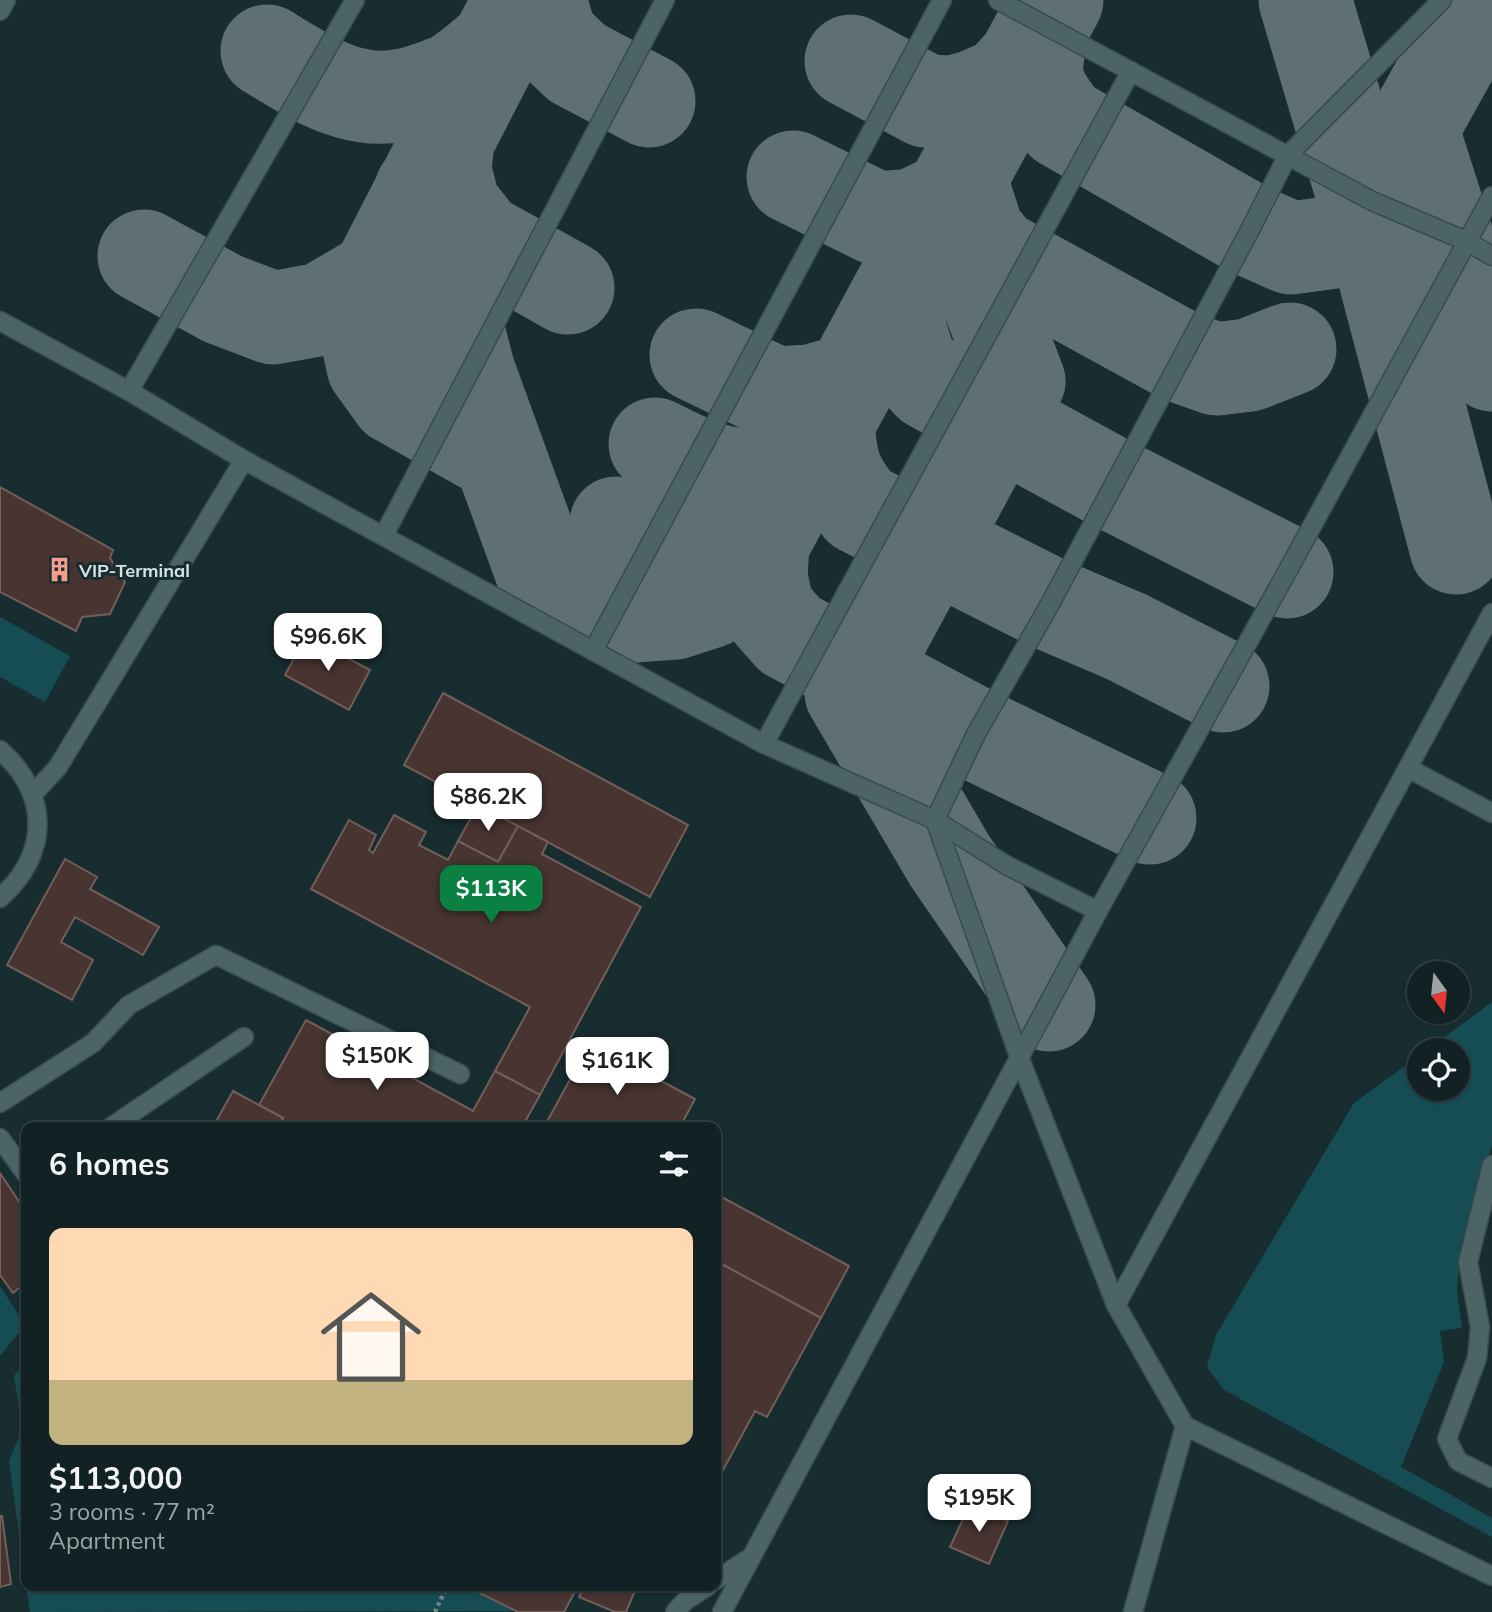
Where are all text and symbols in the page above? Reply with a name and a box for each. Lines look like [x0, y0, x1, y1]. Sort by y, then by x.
building icon: VIP-Terminal [45, 556, 73, 584]
place label: VIP-Terminal [78, 559, 190, 582]
pin: $96.6K [271, 614, 385, 673]
text: $96.6K [290, 621, 366, 650]
pin: $86.2K [431, 774, 545, 833]
text: $86.2K [450, 781, 526, 810]
pin: $113K [442, 866, 540, 925]
text: $113K [456, 873, 526, 902]
north arrow [1407, 961, 1470, 1024]
map controls [1407, 961, 1470, 1101]
pin: $150K [328, 1032, 426, 1092]
pin: $161K [568, 1038, 666, 1097]
button: locate [1407, 1038, 1470, 1101]
text: $150K [342, 1040, 412, 1069]
text: $161K [582, 1045, 652, 1074]
text: 6 homes [49, 1145, 170, 1183]
icon: filters [655, 1145, 693, 1183]
icon: home [308, 1274, 434, 1400]
text: $113,000 [49, 1459, 182, 1497]
pin: $195K [930, 1474, 1028, 1534]
text: $195K [944, 1482, 1014, 1511]
text: 3 rooms · 77 m² [49, 1497, 215, 1526]
text: Apartment [49, 1526, 165, 1555]

